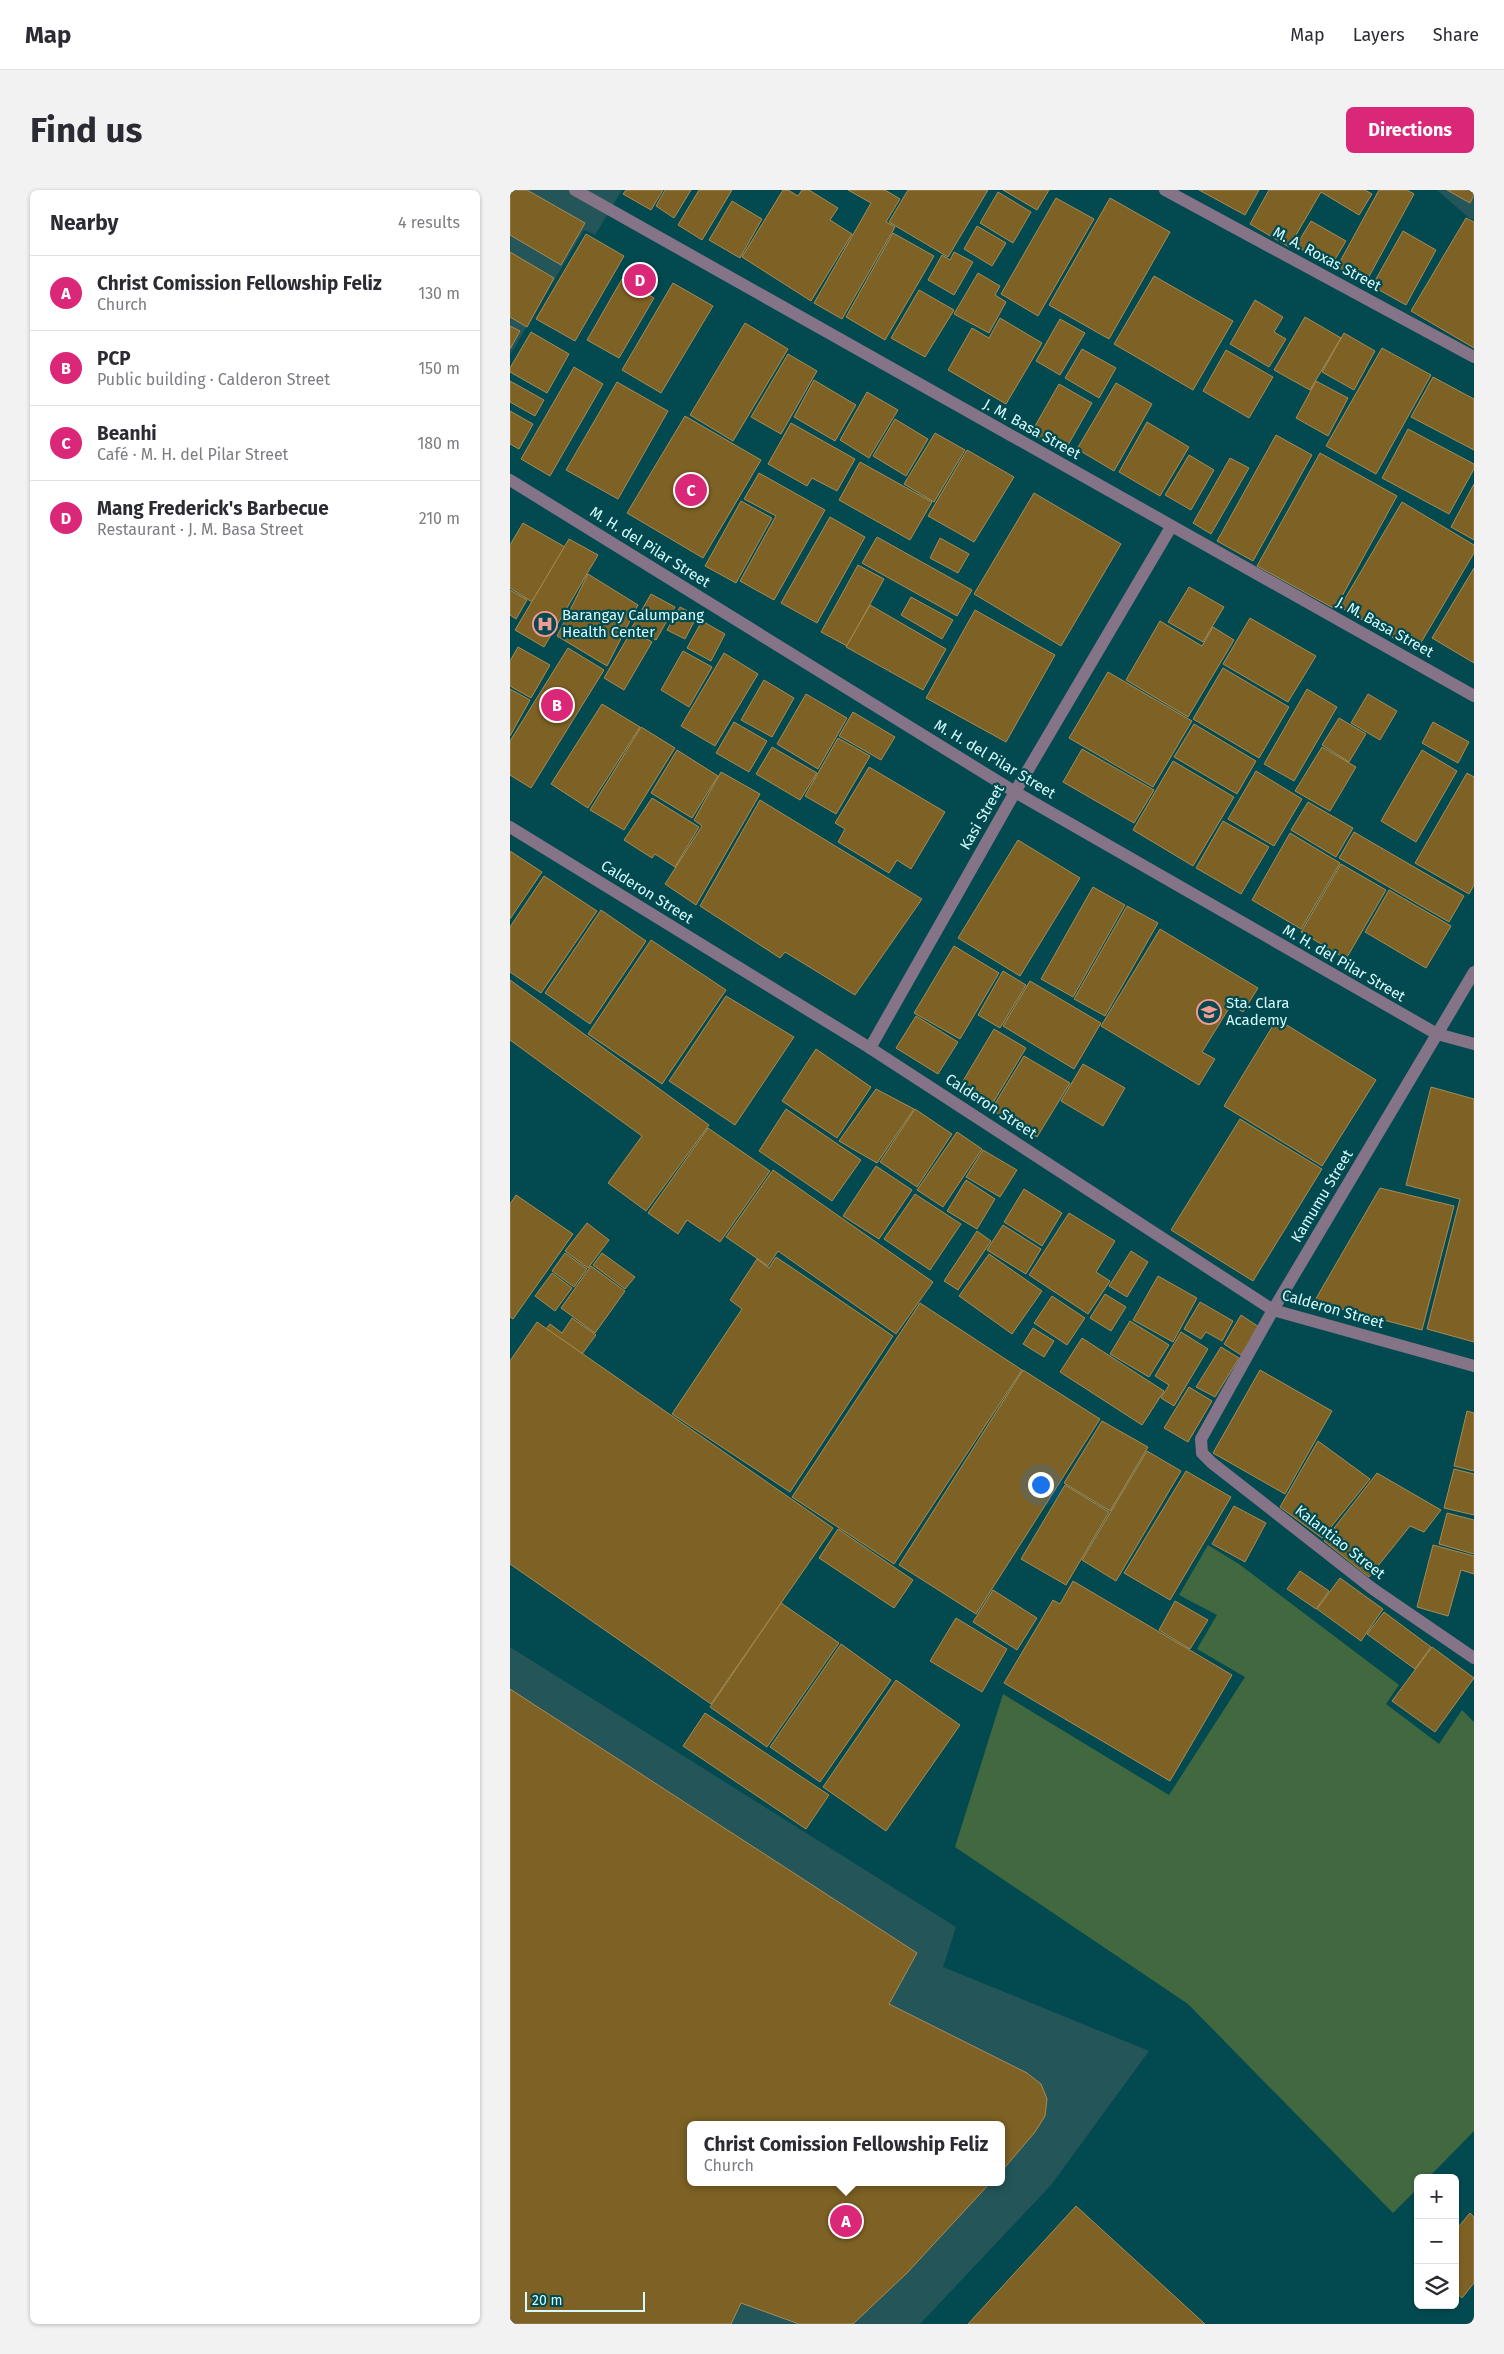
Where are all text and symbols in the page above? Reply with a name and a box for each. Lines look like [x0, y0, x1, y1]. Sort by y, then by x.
text: Map [25, 21, 71, 49]
text: Map [1290, 24, 1325, 46]
text: Layers [1353, 24, 1405, 46]
text: Share [1433, 24, 1479, 46]
button: Directions [1346, 107, 1474, 153]
text: Find us [30, 109, 142, 151]
text: Nearby [50, 210, 118, 236]
text: 4 results [398, 213, 460, 232]
street label: M. A. Roxas Street [1270, 223, 1385, 295]
pin: D [624, 261, 656, 299]
text: Christ Comission Fellowship Feliz [97, 272, 382, 295]
text: A [61, 284, 71, 303]
text: 130 m [418, 284, 460, 303]
text: Church [97, 295, 147, 314]
text: PCP [97, 347, 131, 370]
text: B [61, 359, 71, 378]
text: 150 m [418, 359, 460, 378]
text: Public building · Calderon Street [97, 370, 330, 389]
street label: J. M. Basa Street [980, 395, 1084, 463]
text: Beanhi [97, 422, 157, 445]
text: C [61, 434, 71, 453]
text: 180 m [417, 434, 460, 453]
text: Café · M. H. del Pilar Street [97, 445, 288, 464]
pin: C [675, 471, 707, 509]
text: Mang Frederick's Barbecue [97, 497, 329, 520]
street label: M. H. del Pilar Street [587, 503, 714, 592]
text: D [61, 509, 71, 528]
text: 210 m [419, 509, 460, 528]
text: Restaurant · J. M. Basa Street [97, 520, 304, 539]
street label: J. M. Basa Street [1333, 593, 1437, 661]
place label: Barangay Calumpang Health Center [562, 606, 704, 641]
hospital icon: Barangay Calumpang Health Center [532, 611, 558, 637]
pin: B [541, 686, 573, 724]
street label: M. H. del Pilar Street [931, 716, 1059, 803]
street label: Kasi Street [956, 781, 1008, 853]
street label: Calderon Street [598, 856, 697, 928]
street label: M. H. del Pilar Street [1280, 921, 1409, 1006]
place label: Sta. Clara Academy [1226, 994, 1289, 1029]
school or university icon: Sta. Clara Academy [1196, 999, 1222, 1025]
street label: Calderon Street [942, 1070, 1041, 1143]
street label: Kamumu Street [1287, 1146, 1357, 1246]
street label: Calderon Street [1280, 1286, 1387, 1332]
your location [1028, 1472, 1054, 1498]
street label: Kalantiao Street [1291, 1501, 1389, 1583]
popup [687, 2121, 1005, 2186]
text: Christ Comission Fellowship Feliz [704, 2133, 988, 2156]
text: Church [704, 2156, 754, 2175]
map controls [1414, 2174, 1459, 2309]
button: + [1414, 2174, 1459, 2219]
pin: A [830, 2202, 862, 2240]
button: − [1414, 2219, 1459, 2264]
button: layers [1414, 2264, 1459, 2309]
scale bar [525, 2289, 645, 2312]
text: 20 m [532, 2292, 562, 2309]

